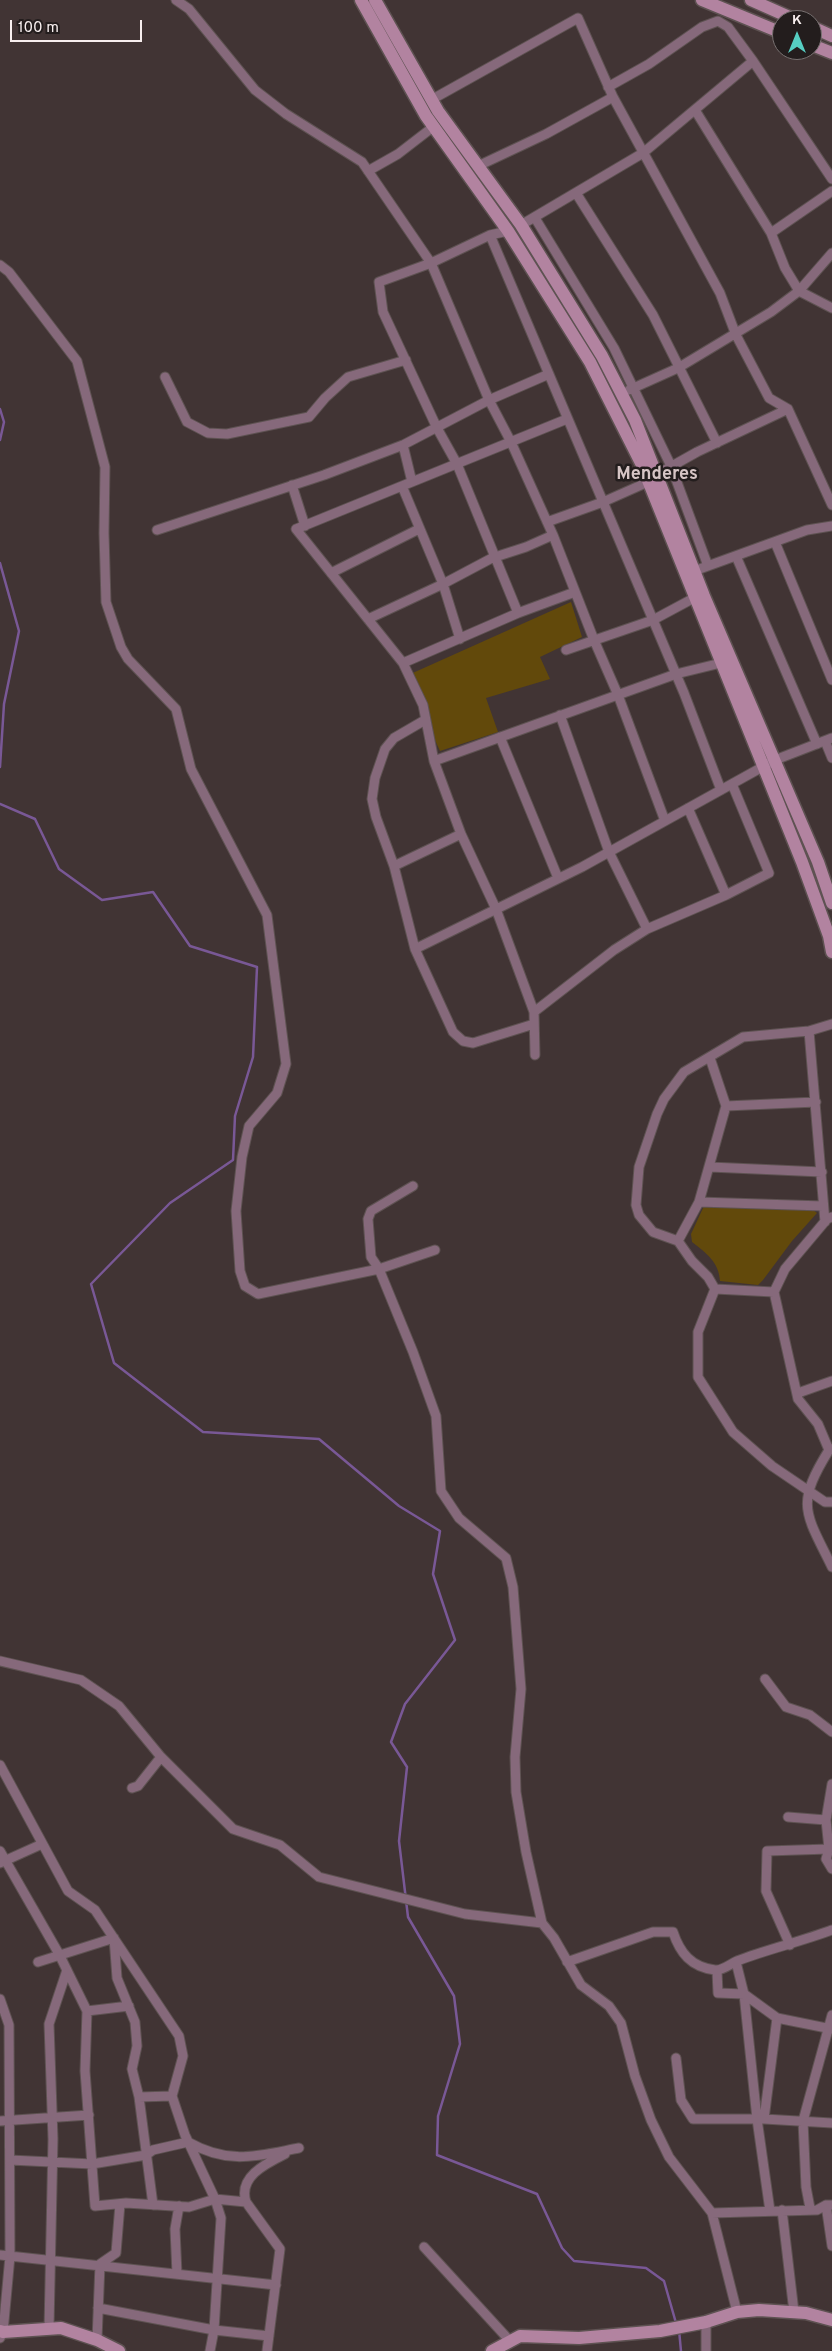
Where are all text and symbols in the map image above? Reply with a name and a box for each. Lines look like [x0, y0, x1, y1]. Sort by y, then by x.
scale bar [12, 10, 145, 42]
north arrow [772, 10, 822, 60]
text: K [792, 12, 802, 29]
text: 100 m [18, 19, 59, 38]
district label: Menderes [616, 464, 698, 486]

